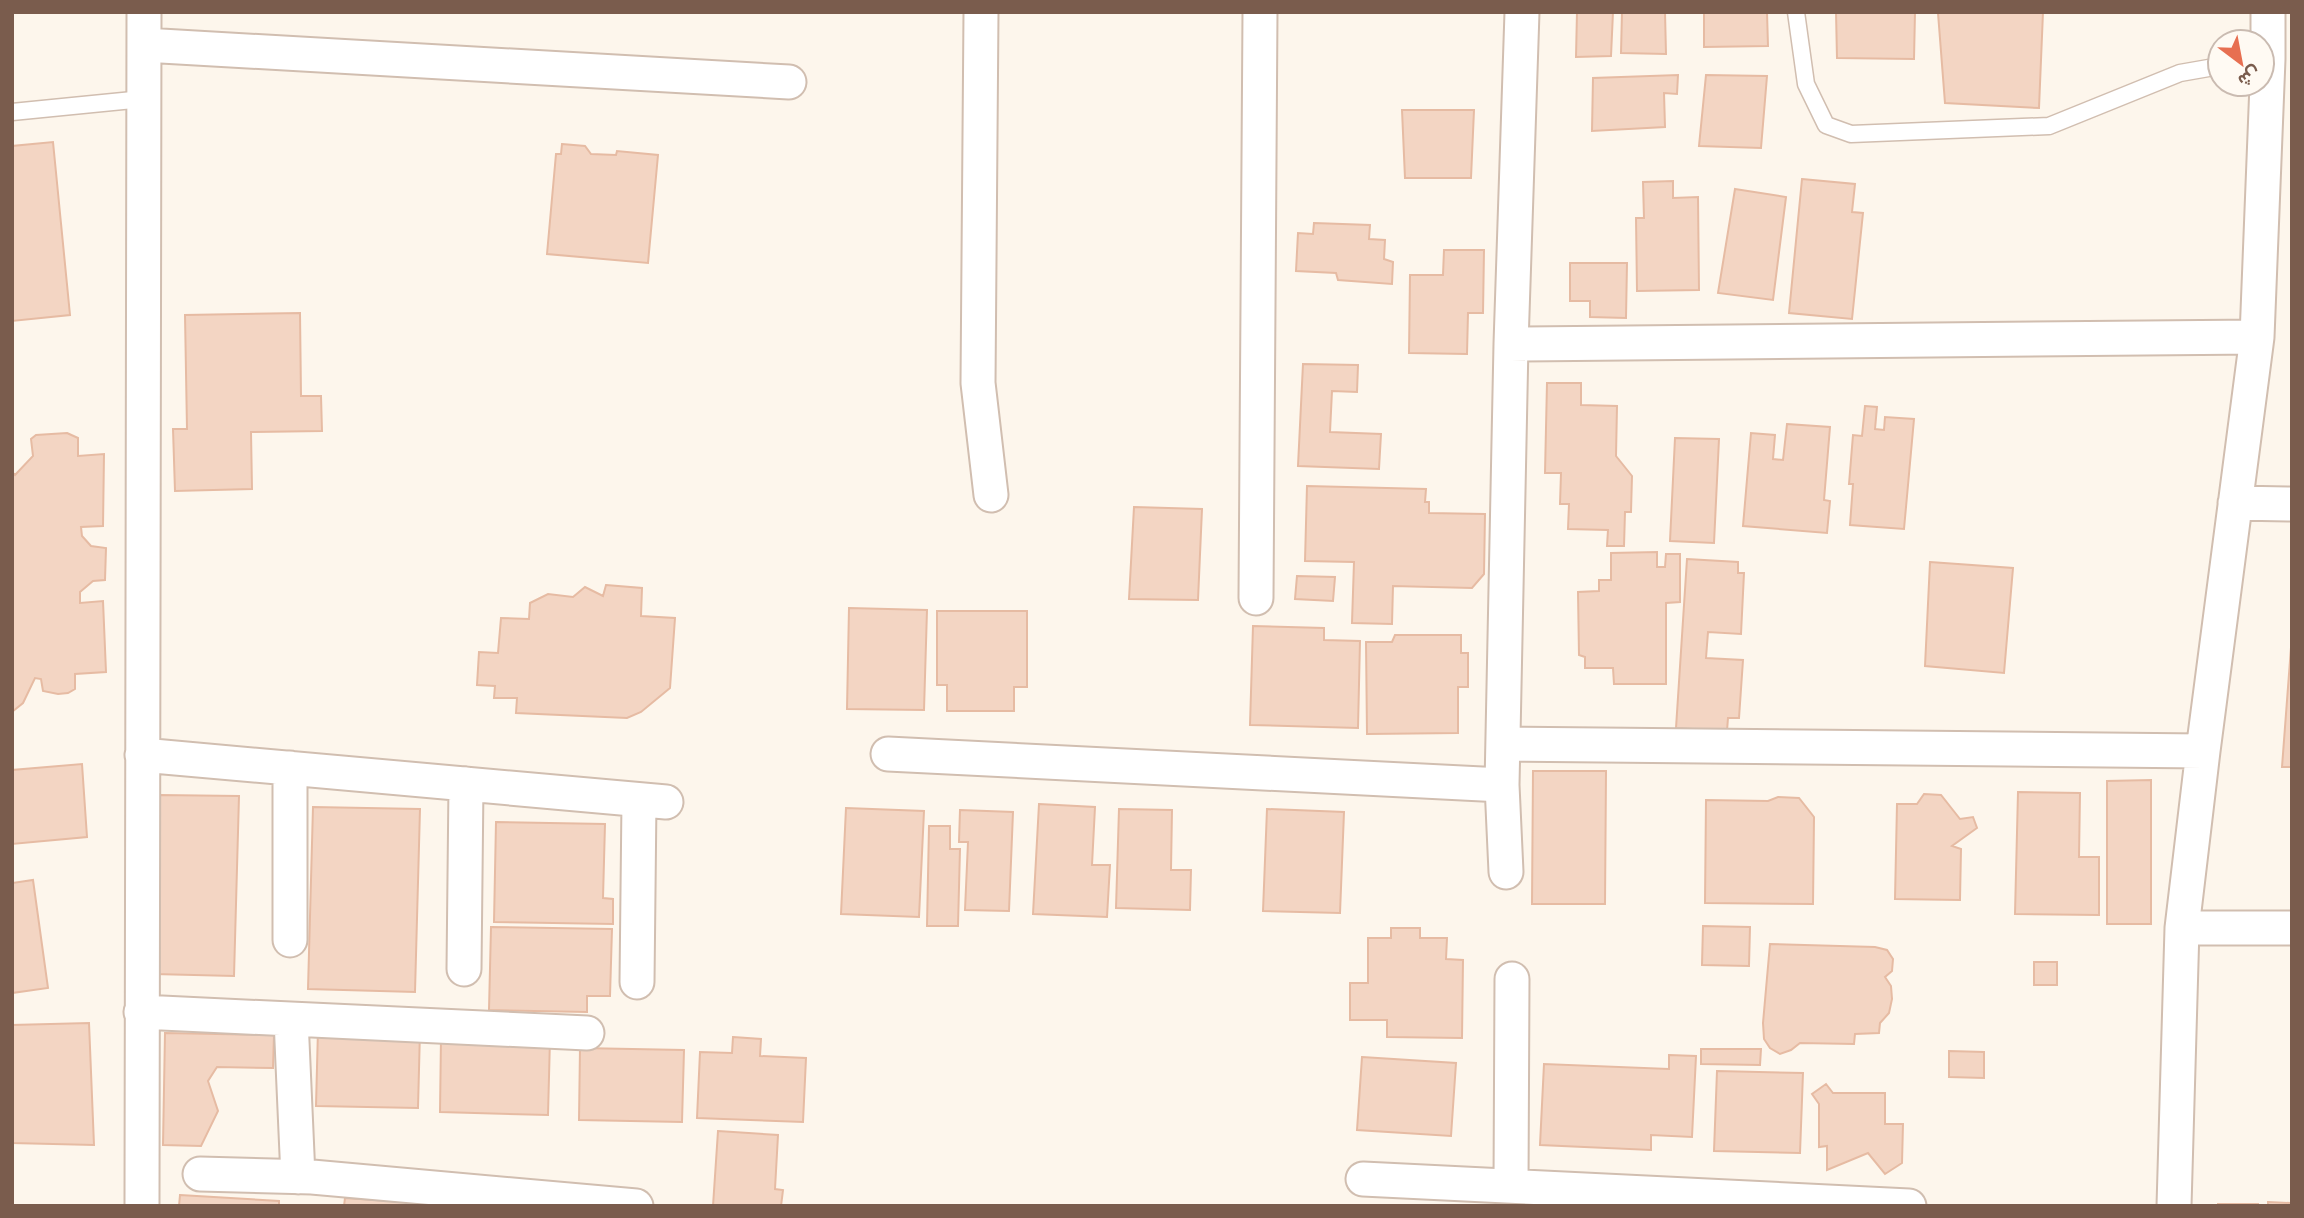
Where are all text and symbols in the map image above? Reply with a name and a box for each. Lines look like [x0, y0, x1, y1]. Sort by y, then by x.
north arrow [2206, 28, 2276, 98]
text: ش [2234, 61, 2266, 94]

